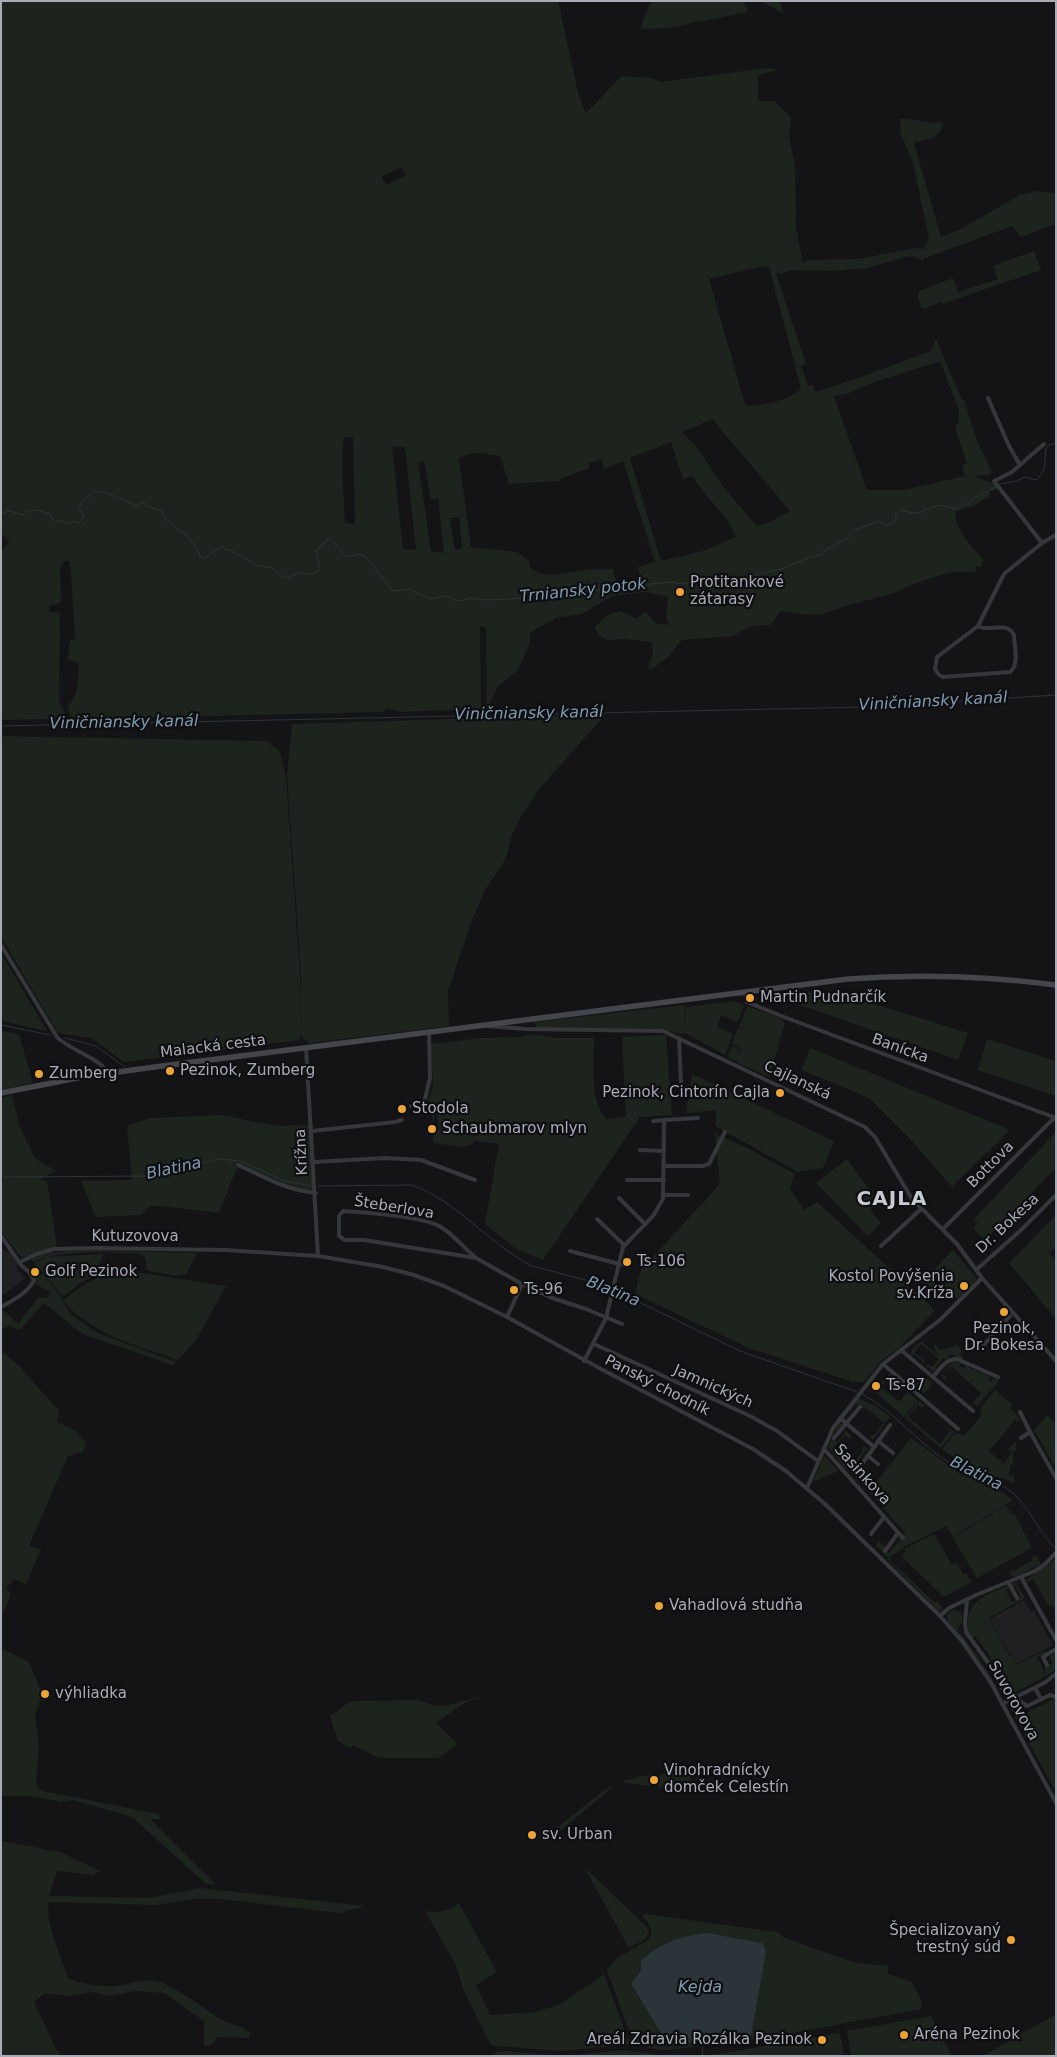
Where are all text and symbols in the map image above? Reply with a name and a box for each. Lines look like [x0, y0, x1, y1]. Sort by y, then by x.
place label: Protitankové zátarasy [690, 574, 784, 609]
water label: Trniansky potok [519, 575, 647, 607]
marker: Protitankové zátarasy [674, 586, 686, 598]
water label: Viničniansky kanál [858, 689, 1008, 715]
water label: Viničniansky kanál [454, 703, 604, 725]
water label: Viničniansky kanál [49, 712, 199, 734]
place label: Martin Pudnarčík [760, 989, 886, 1007]
marker: Martin Pudnarčík [744, 992, 756, 1004]
street label: Banícka [869, 1030, 931, 1068]
street label: Malacká cesta [159, 1032, 267, 1062]
street label: Cajlanská [761, 1058, 833, 1104]
place label: Pezinok, Zumberg [180, 1062, 315, 1080]
place label: Zumberg [49, 1065, 118, 1083]
marker: Pezinok, Zumberg [164, 1065, 176, 1077]
marker: Zumberg [33, 1068, 45, 1080]
place label: Pezinok, Cintorín Cajla [602, 1084, 770, 1102]
marker: Pezinok, Cintorín Cajla [774, 1087, 786, 1099]
place label: Stodola [412, 1100, 469, 1118]
marker: Stodola [396, 1103, 408, 1115]
place label: Schaubmarov mlyn [442, 1120, 587, 1138]
marker: Schaubmarov mlyn [426, 1123, 438, 1135]
street label: Krížna [292, 1128, 312, 1176]
street label: Bottova [964, 1138, 1018, 1192]
water label: Blatina [145, 1154, 203, 1184]
district label: CAJLA [856, 1188, 928, 1212]
street label: Dr. Bokesa [973, 1190, 1043, 1258]
street label: Šteberlova [353, 1193, 435, 1223]
street label: Kutuzovova [91, 1228, 179, 1246]
place label: Ts-106 [637, 1253, 686, 1271]
marker: Ts-106 [621, 1256, 633, 1268]
place label: Golf Pezinok [45, 1263, 137, 1281]
marker: Golf Pezinok [29, 1266, 41, 1278]
place label: Kostol Povýšenia sv.Kríža [829, 1268, 954, 1303]
water label: Blatina [583, 1273, 643, 1311]
marker: Kostol Povýšenia sv.Kríža [958, 1280, 970, 1292]
place label: Ts-96 [524, 1281, 563, 1299]
marker: Ts-96 [508, 1284, 520, 1296]
marker: Pezinok, Dr. Bokesa [998, 1306, 1010, 1318]
place label: Pezinok, Dr. Bokesa [964, 1320, 1044, 1355]
street label: Panský chodník [601, 1352, 713, 1420]
street label: Jamnických [671, 1362, 755, 1412]
place label: Ts-87 [886, 1377, 925, 1395]
marker: Ts-87 [870, 1380, 882, 1392]
street label: Sasinkova [830, 1441, 894, 1509]
water label: Blatina [947, 1453, 1005, 1495]
place label: Vahadlová studňa [669, 1597, 803, 1615]
marker: Vahadlová studňa [653, 1600, 665, 1612]
street label: Suvorovova [984, 1658, 1042, 1744]
place label: výhliadka [55, 1685, 127, 1703]
marker: výhliadka [39, 1688, 51, 1700]
place label: Vinohradnícky domček Celestín [664, 1762, 789, 1797]
marker: Vinohradnícky domček Celestín [648, 1774, 660, 1786]
place label: sv. Urban [542, 1826, 612, 1844]
marker: sv. Urban [526, 1829, 538, 1841]
place label: Špecializovaný trestný súd [889, 1922, 1001, 1957]
marker: Špecializovaný trestný súd [1005, 1934, 1017, 1946]
water label: Kejda [678, 1978, 722, 1998]
place label: Aréna Pezinok [914, 2026, 1020, 2044]
marker: Aréna Pezinok [898, 2029, 910, 2041]
place label: Areál Zdravia Rozálka Pezinok [587, 2031, 812, 2049]
marker: Areál Zdravia Rozálka Pezinok [816, 2034, 828, 2046]

